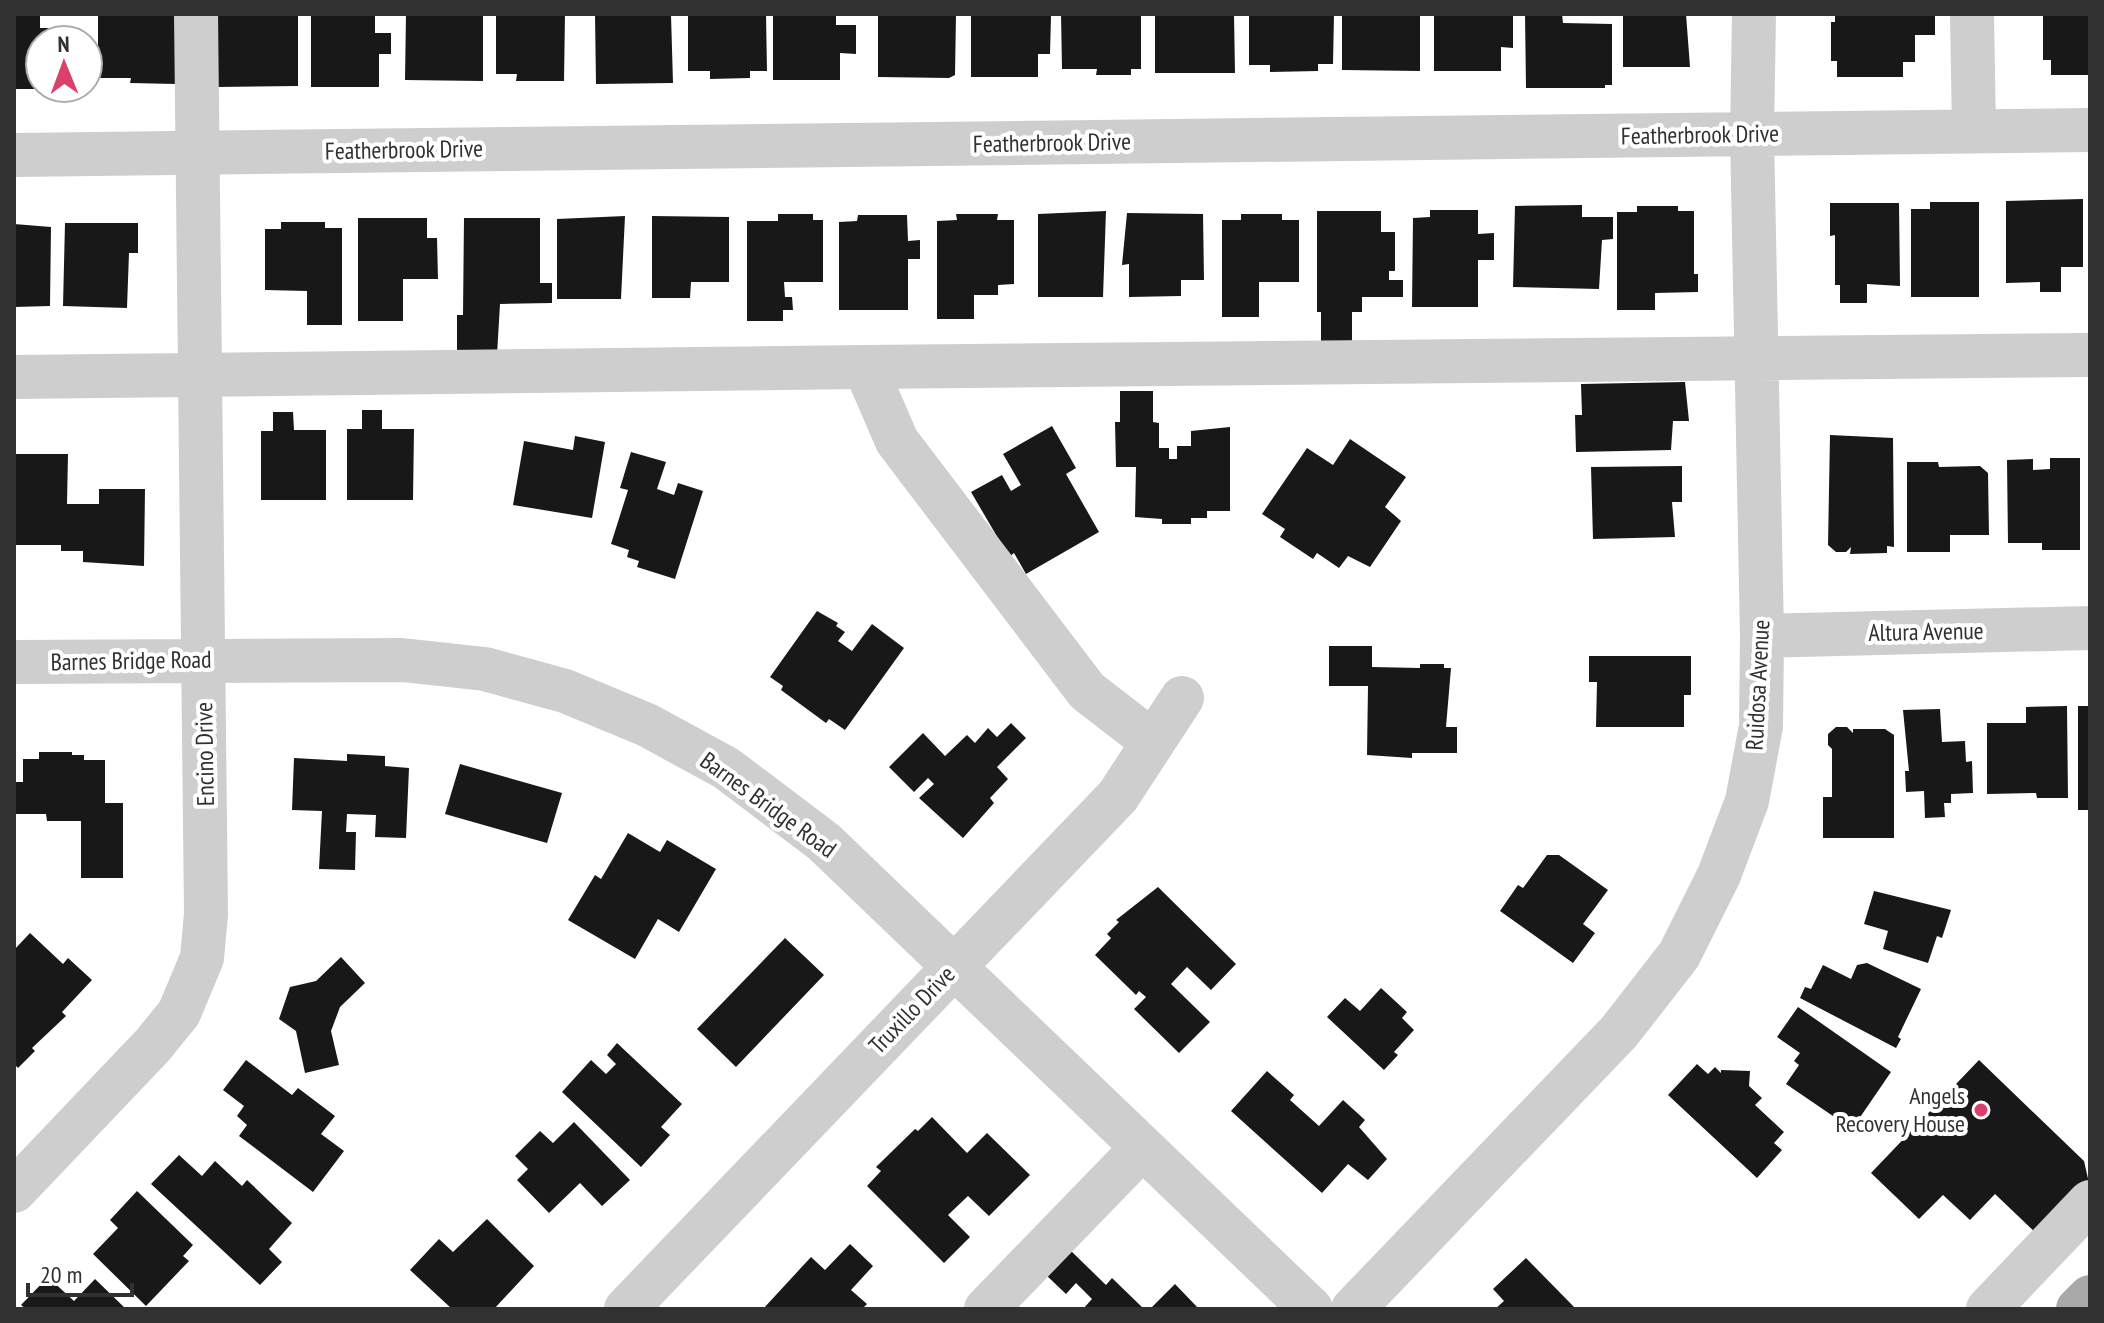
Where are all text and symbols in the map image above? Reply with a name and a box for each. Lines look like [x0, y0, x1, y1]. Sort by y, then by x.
north arrow [24, 24, 104, 104]
text: N [57, 30, 70, 58]
street label: Featherbrook Drive [1621, 118, 1779, 151]
street label: Featherbrook Drive [973, 126, 1131, 159]
street label: Featherbrook Drive [325, 133, 483, 166]
street label: Altura Avenue [1868, 615, 1984, 648]
street label: Ruidosa Avenue [1739, 619, 1776, 751]
street label: Barnes Bridge Road [50, 644, 212, 677]
street label: Encino Drive [188, 702, 221, 806]
street label: Barnes Bridge Road [694, 745, 842, 864]
street label: Truxillo Drive [862, 959, 961, 1060]
place label: Angels Recovery House [1836, 1080, 1965, 1139]
marker: Angels Recovery House [1972, 1101, 1990, 1119]
scale bar [28, 1247, 132, 1297]
text: 20 m [40, 1259, 82, 1290]

